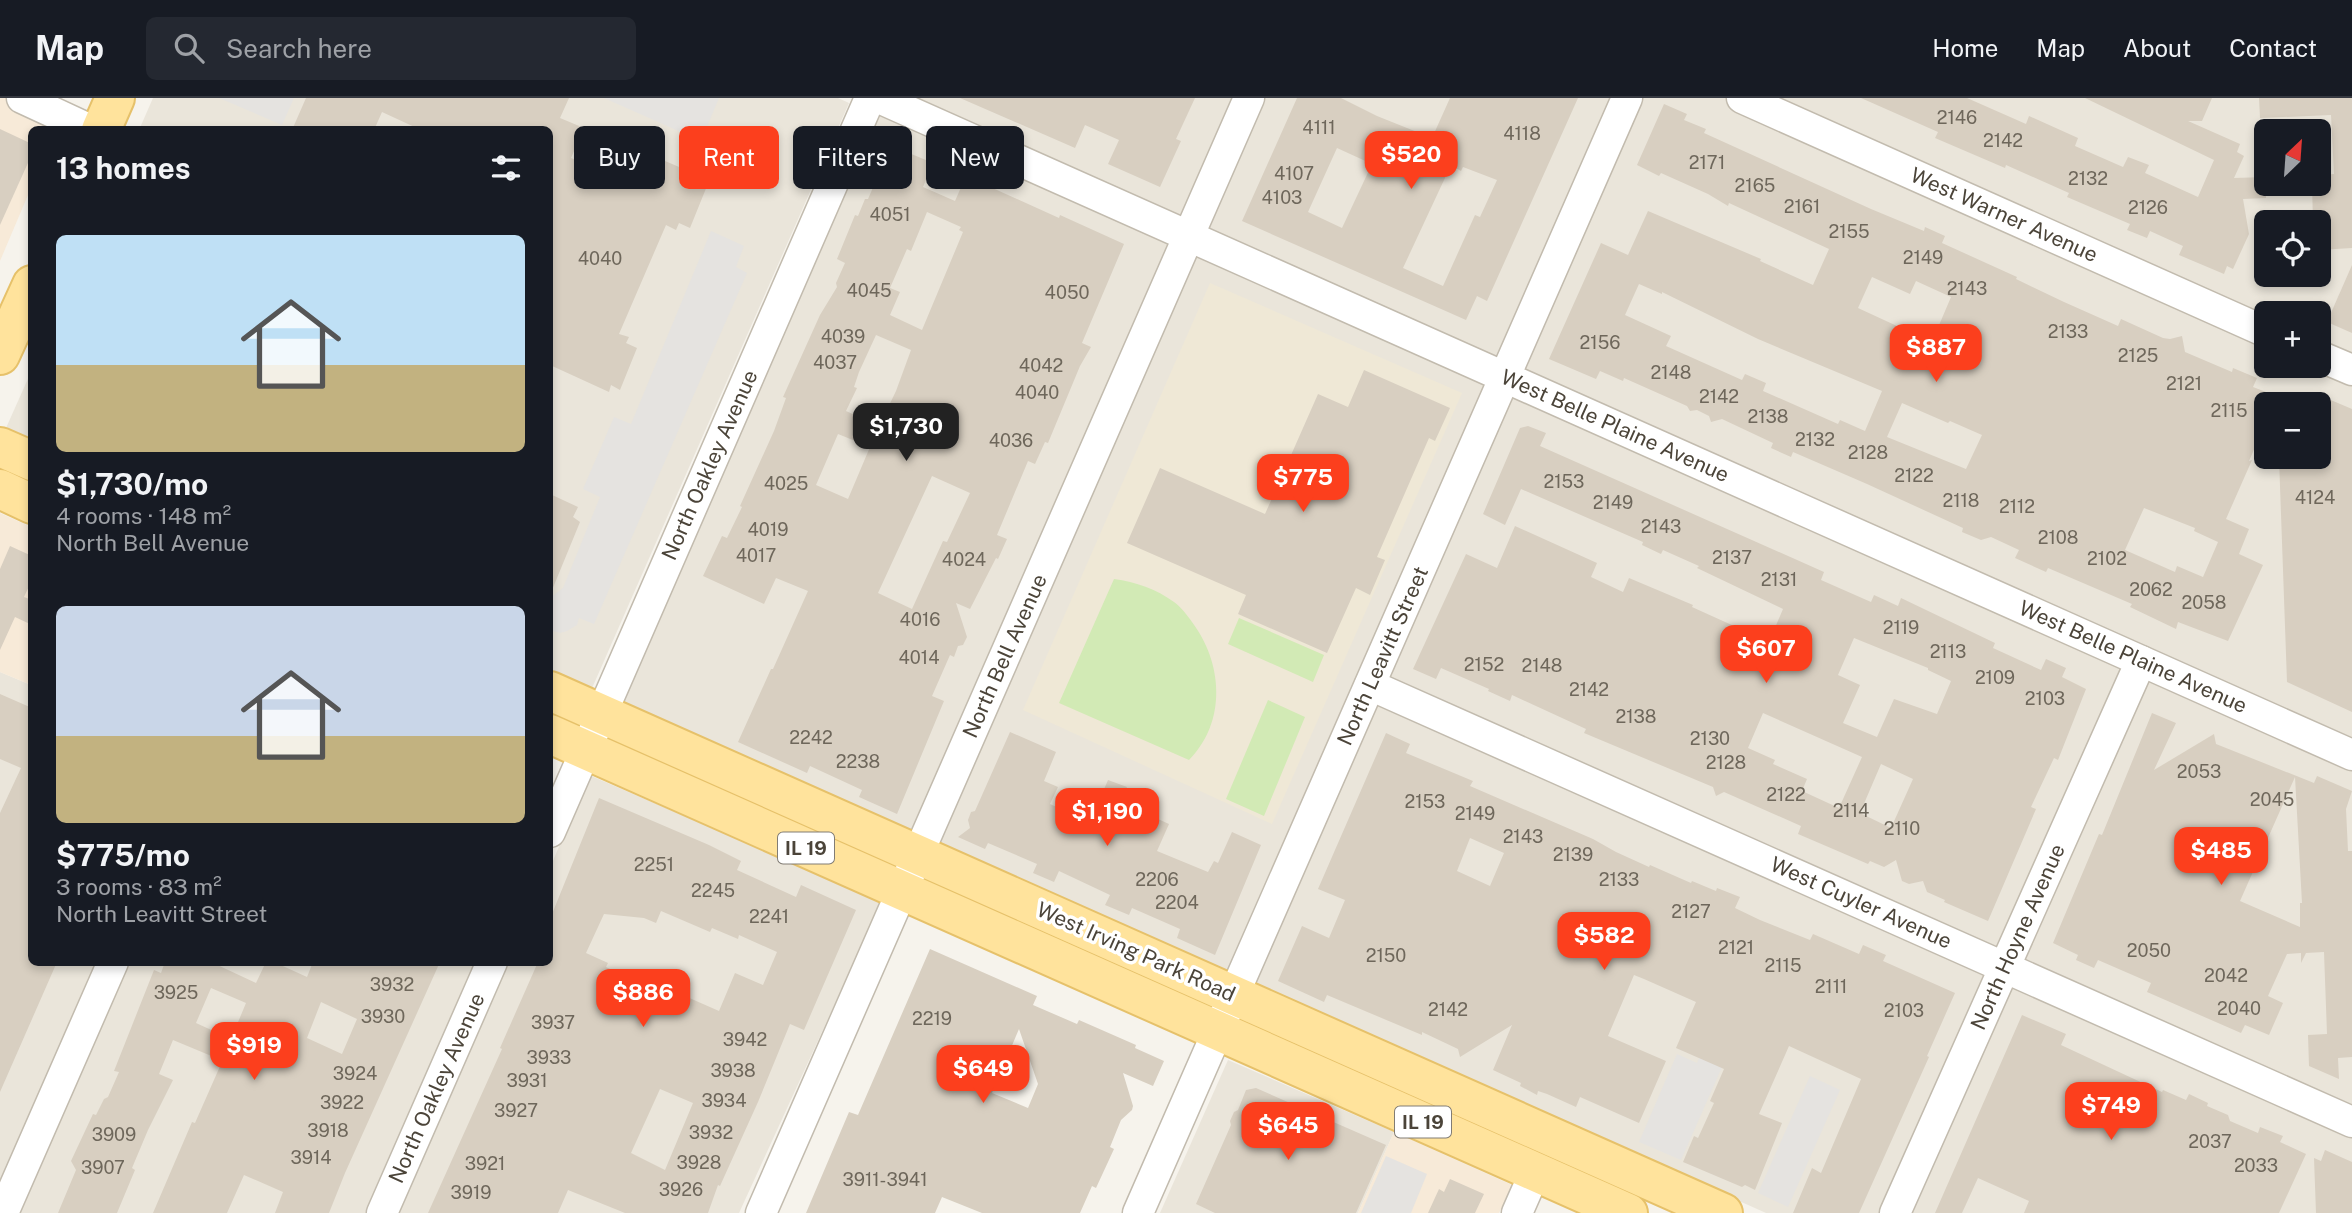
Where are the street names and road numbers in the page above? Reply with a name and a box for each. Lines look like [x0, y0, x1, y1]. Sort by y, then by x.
street label: West Warner Avenue [1907, 162, 2102, 267]
street label: West Belle Plaine Avenue [1497, 364, 1733, 487]
street label: North Oakley Avenue [656, 366, 763, 564]
street label: North Leavitt Street [1332, 562, 1433, 749]
street label: North Bell Avenue [957, 570, 1052, 742]
street label: West Belle Plaine Avenue [2015, 595, 2251, 718]
road number: IL 19 [778, 832, 834, 863]
street label: North Hoyne Avenue [1965, 840, 2070, 1034]
street label: West Cuyler Avenue [1767, 851, 1956, 954]
street label: West Irving Park Road [1033, 896, 1239, 1007]
street label: North Oakley Avenue [383, 989, 490, 1187]
road number: IL 19 [1395, 1106, 1451, 1138]

